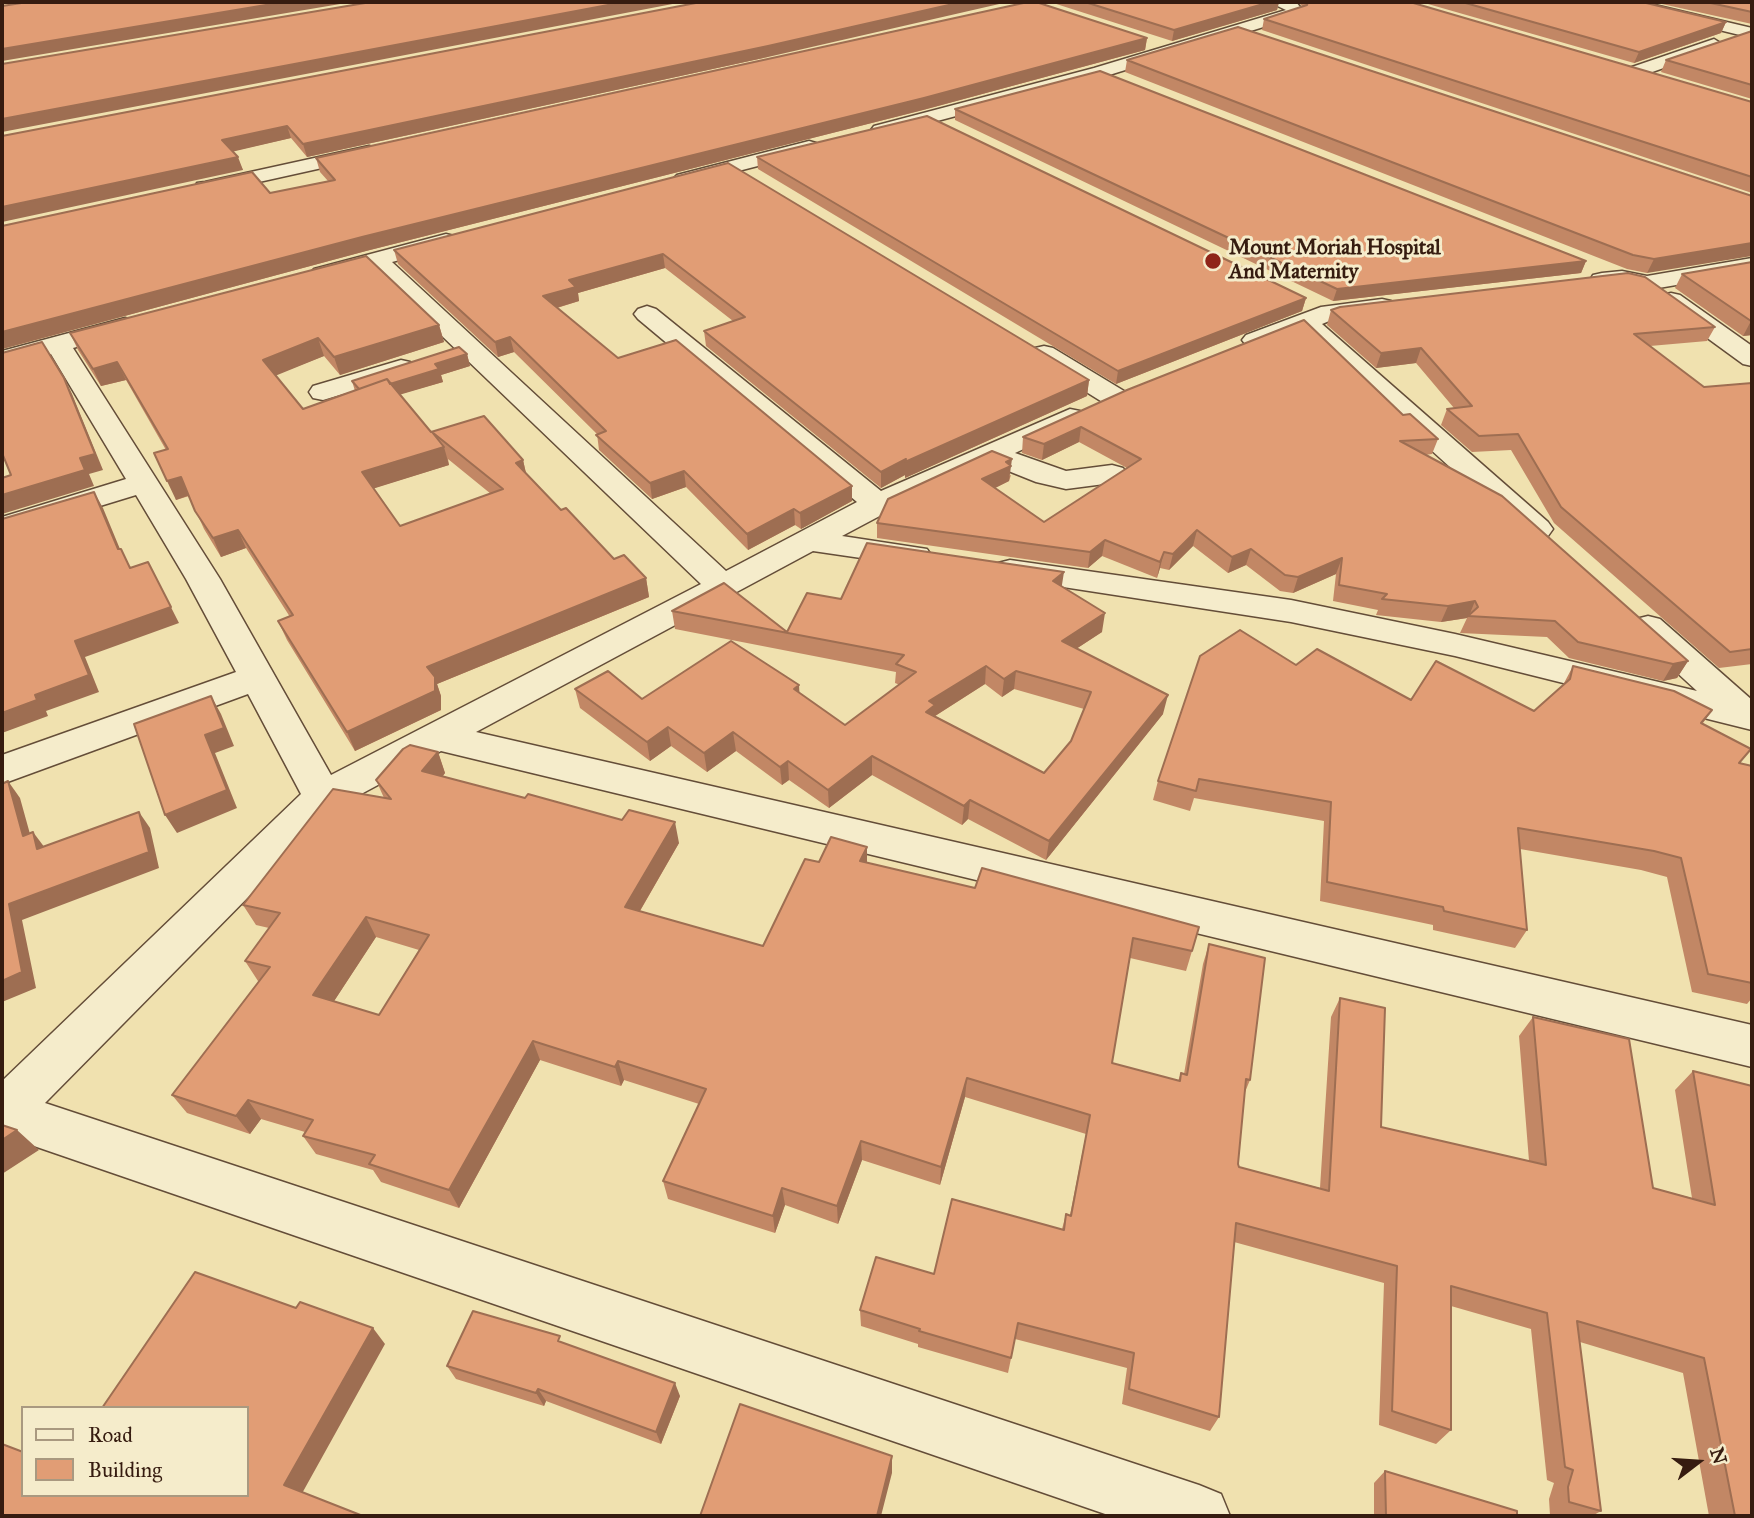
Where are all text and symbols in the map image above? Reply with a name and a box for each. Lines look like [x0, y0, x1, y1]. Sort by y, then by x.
place label: Mount Moriah Hospital And Maternity [1229, 236, 1441, 286]
marker: Mount Moriah Hospital And Maternity [1203, 251, 1223, 271]
legend [21, 1406, 248, 1497]
text: Road [88, 1422, 133, 1448]
north arrow [1663, 1427, 1733, 1497]
text: N [1705, 1445, 1732, 1467]
text: Building [88, 1457, 162, 1483]

